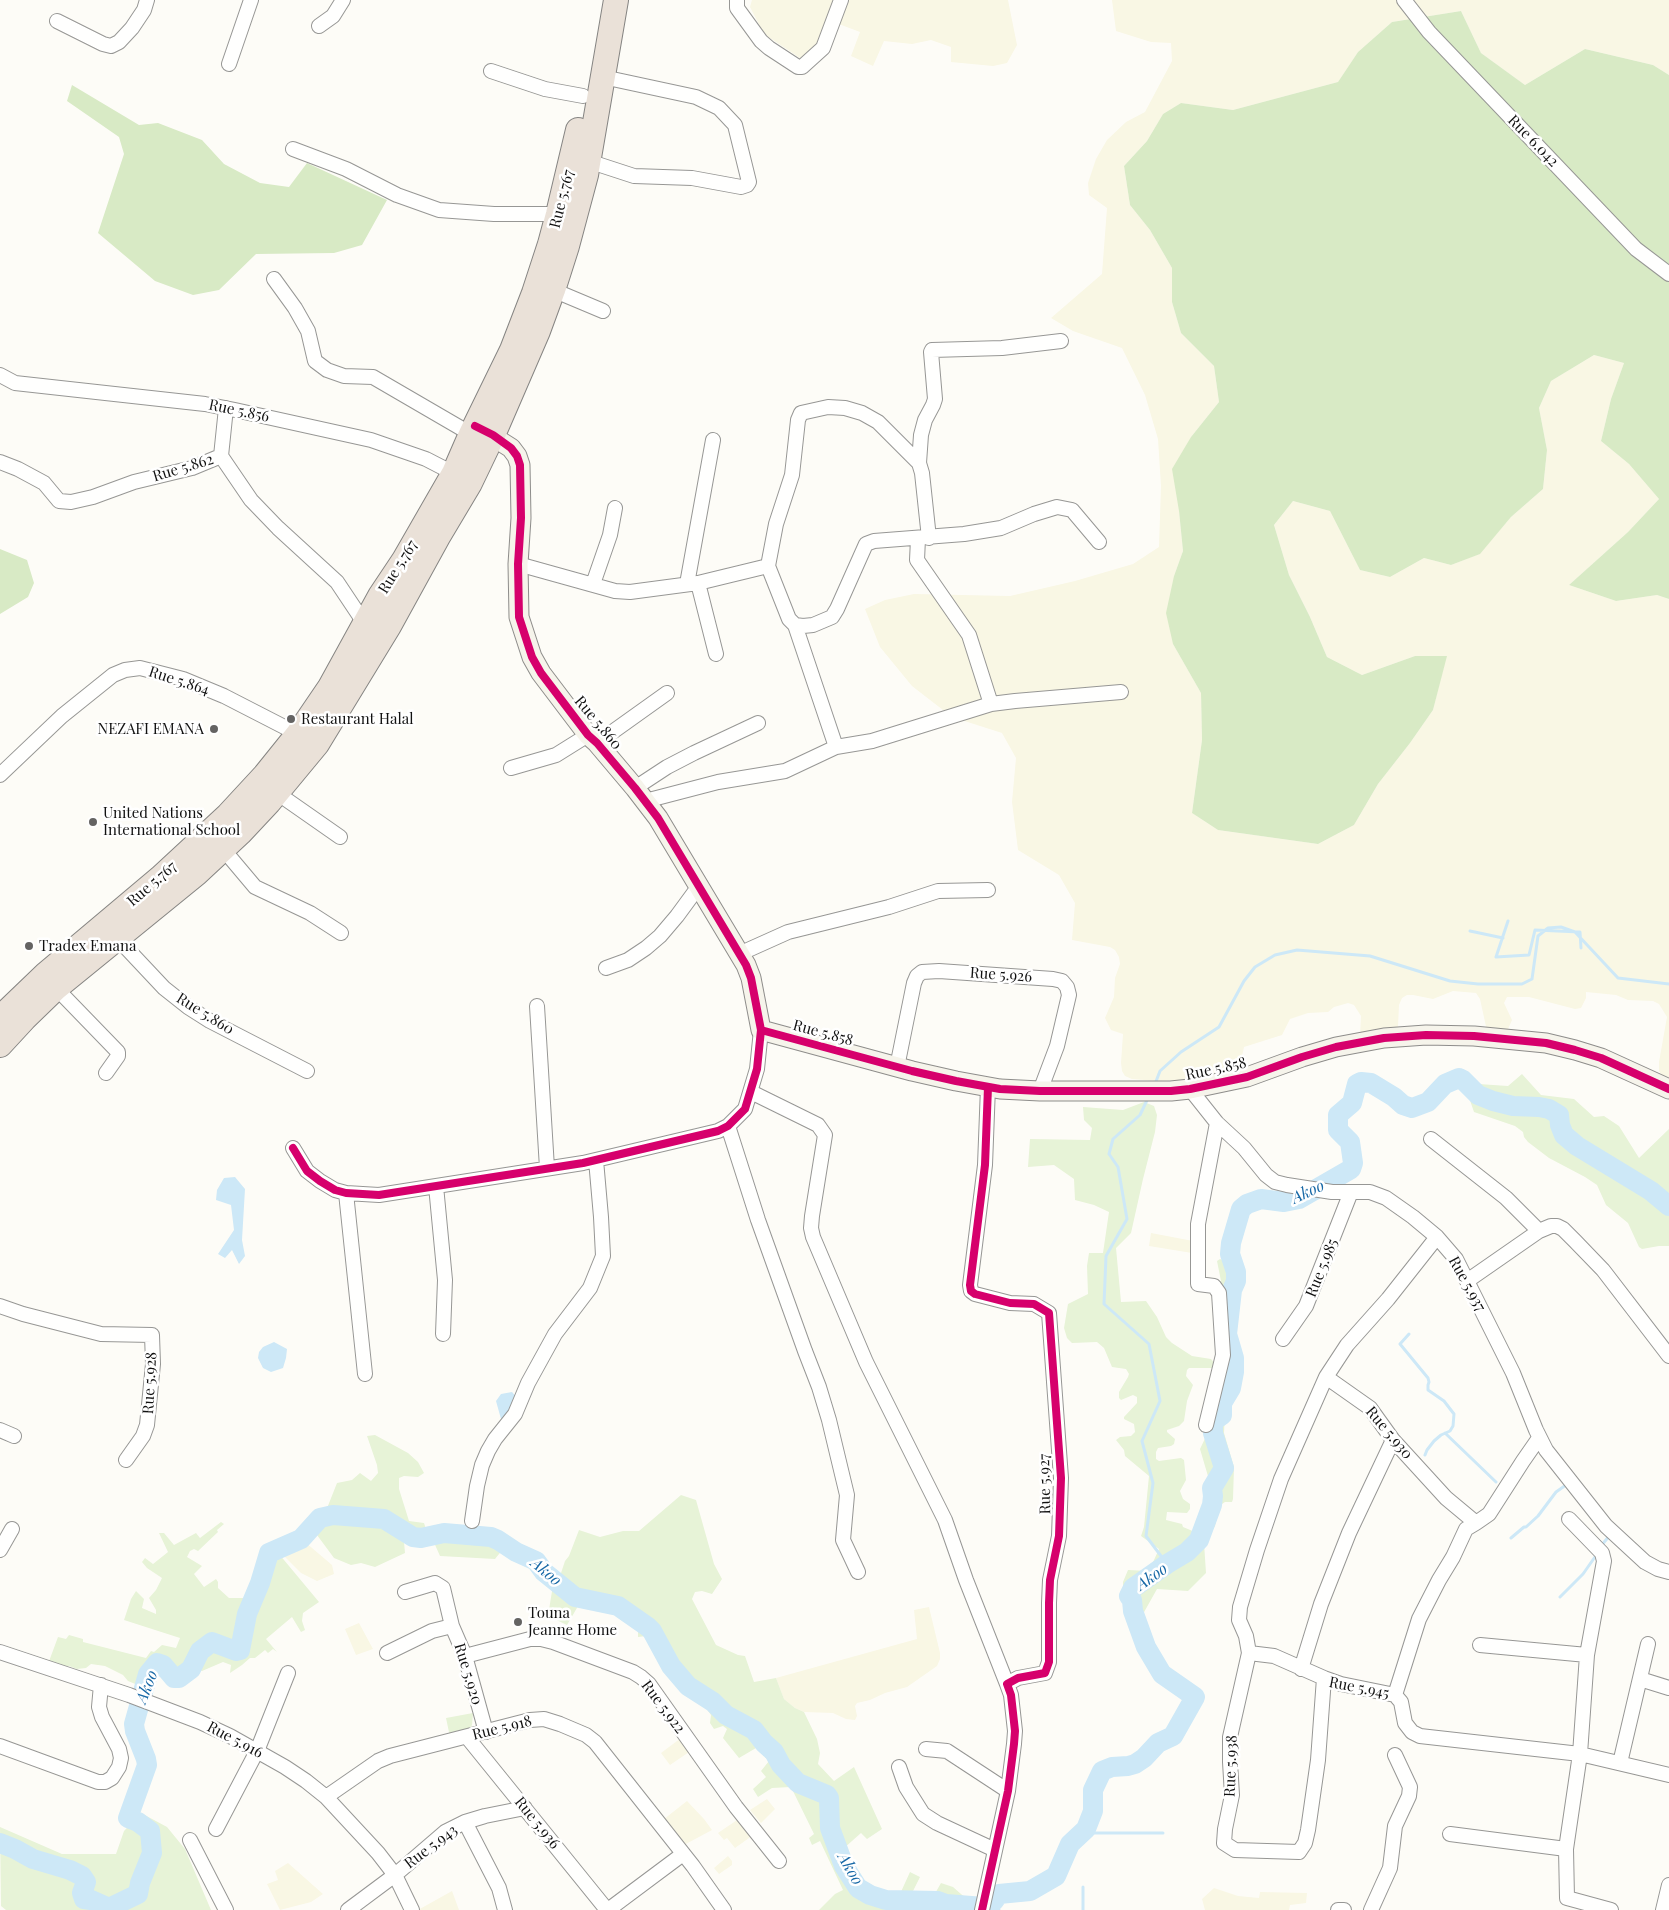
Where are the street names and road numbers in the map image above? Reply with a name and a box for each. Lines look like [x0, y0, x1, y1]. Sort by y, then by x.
street label: Rue 6.042 [1504, 111, 1562, 171]
street label: Rue 5.767 [546, 168, 578, 230]
street label: Rue 5.856 [207, 396, 271, 426]
street label: Rue 5.862 [150, 450, 216, 486]
street label: Rue 5.767 [375, 537, 421, 597]
street label: Rue 5.864 [146, 663, 212, 699]
street label: Rue 5.860 [570, 693, 626, 753]
street label: Rue 5.767 [124, 858, 180, 910]
street label: Rue 5.926 [969, 964, 1033, 986]
street label: Rue 5.860 [173, 989, 237, 1039]
street label: Rue 5.858 [791, 1016, 855, 1050]
street label: Rue 5.858 [1184, 1054, 1248, 1084]
street label: Rue 5.985 [1302, 1236, 1342, 1300]
street label: Rue 5.937 [1445, 1253, 1489, 1315]
street label: Rue 5.928 [139, 1351, 161, 1415]
street label: Rue 5.930 [1362, 1403, 1416, 1463]
street label: Rue 5.927 [1035, 1454, 1055, 1514]
street label: Rue 5.920 [450, 1641, 486, 1707]
street label: Rue 5.945 [1327, 1673, 1391, 1703]
street label: Rue 5.922 [637, 1677, 689, 1737]
street label: Rue 5.918 [470, 1712, 534, 1744]
street label: Rue 5.916 [204, 1718, 266, 1762]
street label: Rue 5.938 [1221, 1735, 1241, 1797]
street label: Rue 5.936 [511, 1793, 563, 1853]
street label: Rue 5.943 [401, 1821, 461, 1873]

